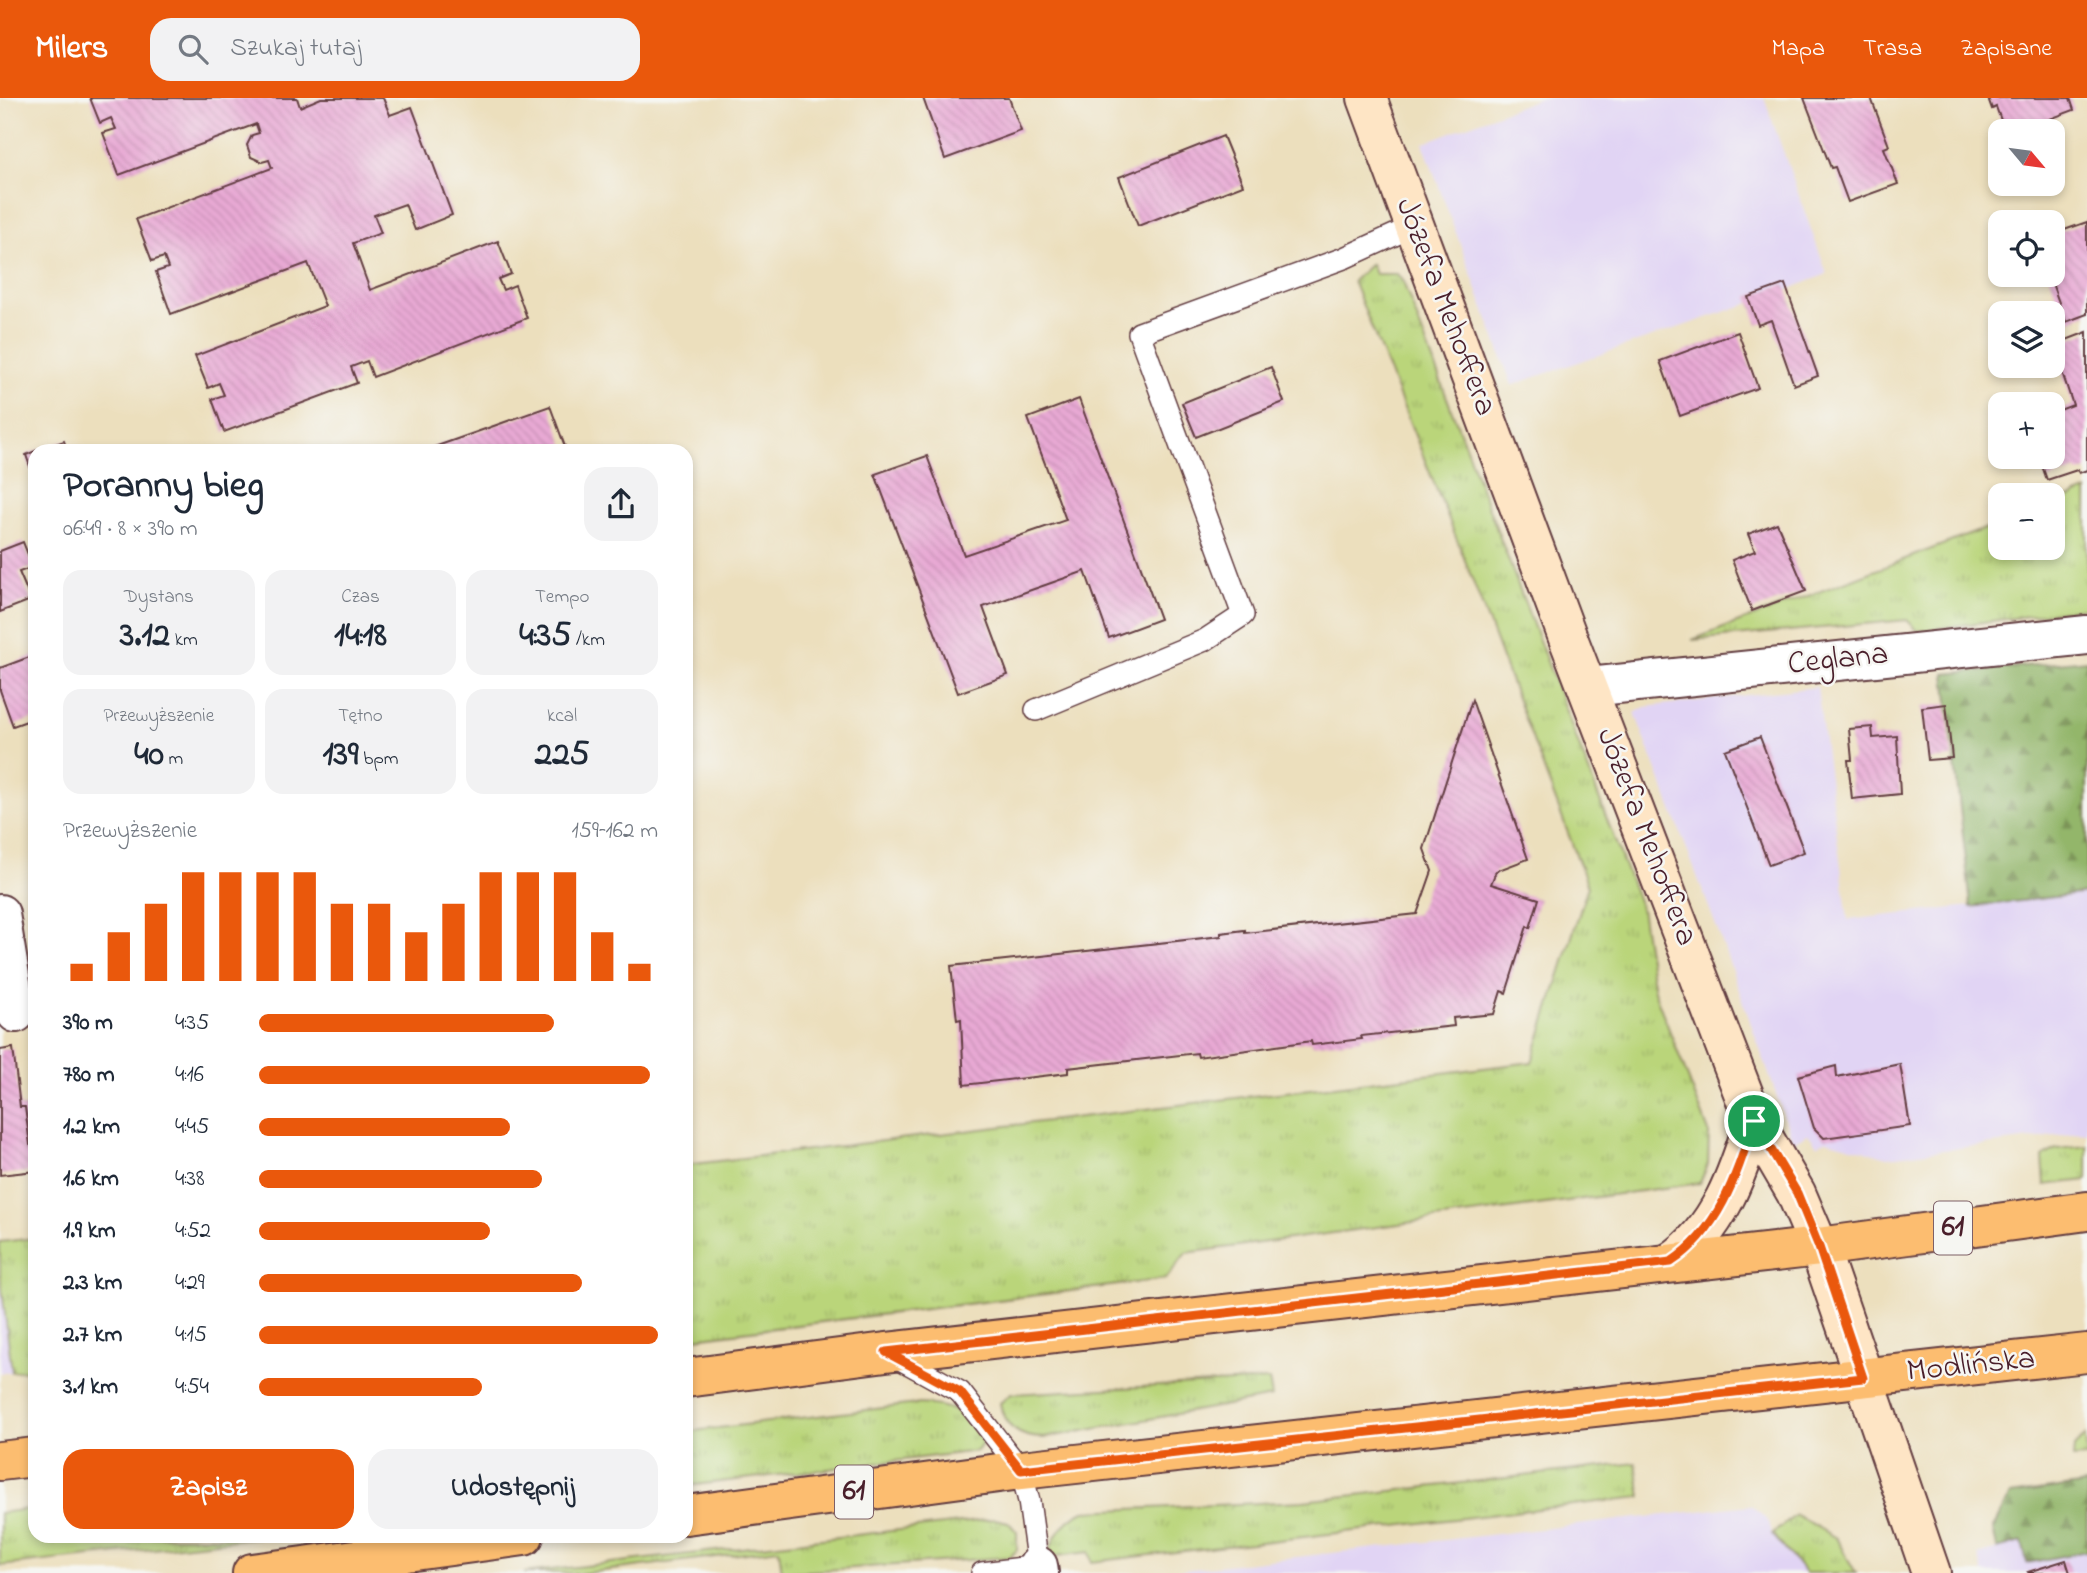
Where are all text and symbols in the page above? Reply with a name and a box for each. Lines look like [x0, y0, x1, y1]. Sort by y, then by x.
search box [150, 18, 640, 81]
text: Milers [35, 25, 108, 73]
icon: search [174, 30, 212, 68]
text: Szukaj tutaj [230, 30, 361, 68]
text: Mapa [1771, 32, 1825, 67]
text: Trasa [1863, 32, 1922, 67]
text: Zapisane [1960, 32, 2052, 67]
north arrow [1988, 119, 2065, 196]
map controls [1988, 119, 2065, 560]
street label: Józefa Mehoffera [1382, 191, 1508, 423]
button: locate [1988, 210, 2065, 287]
button: layers [1988, 301, 2065, 378]
button: + [1988, 392, 2065, 469]
text: Poranny bieg [63, 459, 264, 515]
button: share [584, 467, 658, 541]
button: − [1988, 483, 2065, 560]
text: 06:49 · 8 × 390 m [63, 513, 198, 546]
text: Dystans [124, 584, 194, 611]
text: Czas [341, 584, 380, 611]
text: Tempo [535, 584, 589, 611]
text: 3.12 [120, 611, 170, 662]
text: 14:18 [334, 611, 387, 662]
text: 4:35 [519, 611, 571, 662]
text: km [170, 627, 198, 654]
text: /km [571, 627, 605, 654]
street label: Ceglana [1785, 631, 1891, 689]
text: Przewyższenie [103, 703, 214, 730]
text: Tętno [338, 703, 383, 730]
text: kcal [547, 703, 577, 730]
street label: Józefa Mehoffera [1583, 721, 1709, 953]
text: 40 [134, 730, 164, 781]
text: 139 [322, 730, 359, 781]
text: 225 [535, 730, 590, 781]
text: m [164, 746, 183, 773]
text: bpm [359, 746, 398, 773]
text: Przewyższenie [63, 815, 197, 848]
text: 159–162 m [572, 815, 658, 848]
text: 390 m [63, 1007, 113, 1040]
text: 4:35 [175, 1007, 209, 1040]
text: 780 m [63, 1059, 115, 1092]
text: 4:16 [175, 1059, 204, 1092]
pin [1724, 1091, 1784, 1151]
icon: arrive [1735, 1102, 1773, 1140]
text: 1.2 km [63, 1111, 120, 1144]
text: 4:45 [175, 1111, 209, 1144]
text: 1.6 km [63, 1163, 119, 1196]
text: 4:38 [175, 1163, 205, 1196]
road number: 61 [1934, 1202, 1972, 1254]
text: 1.9 km [63, 1215, 116, 1248]
text: 4:52 [175, 1215, 211, 1248]
text: 2.3 km [63, 1267, 122, 1300]
text: 4:29 [175, 1267, 205, 1300]
text: 2.7 km [63, 1319, 122, 1352]
text: 4:15 [175, 1319, 207, 1352]
street label: Modlińska [1905, 1336, 2037, 1396]
text: 3.1 km [63, 1371, 118, 1404]
text: 4:54 [175, 1371, 209, 1404]
button: Zapisz [63, 1449, 354, 1529]
button: Udostępnij [368, 1449, 658, 1529]
road number: 61 [835, 1466, 873, 1518]

